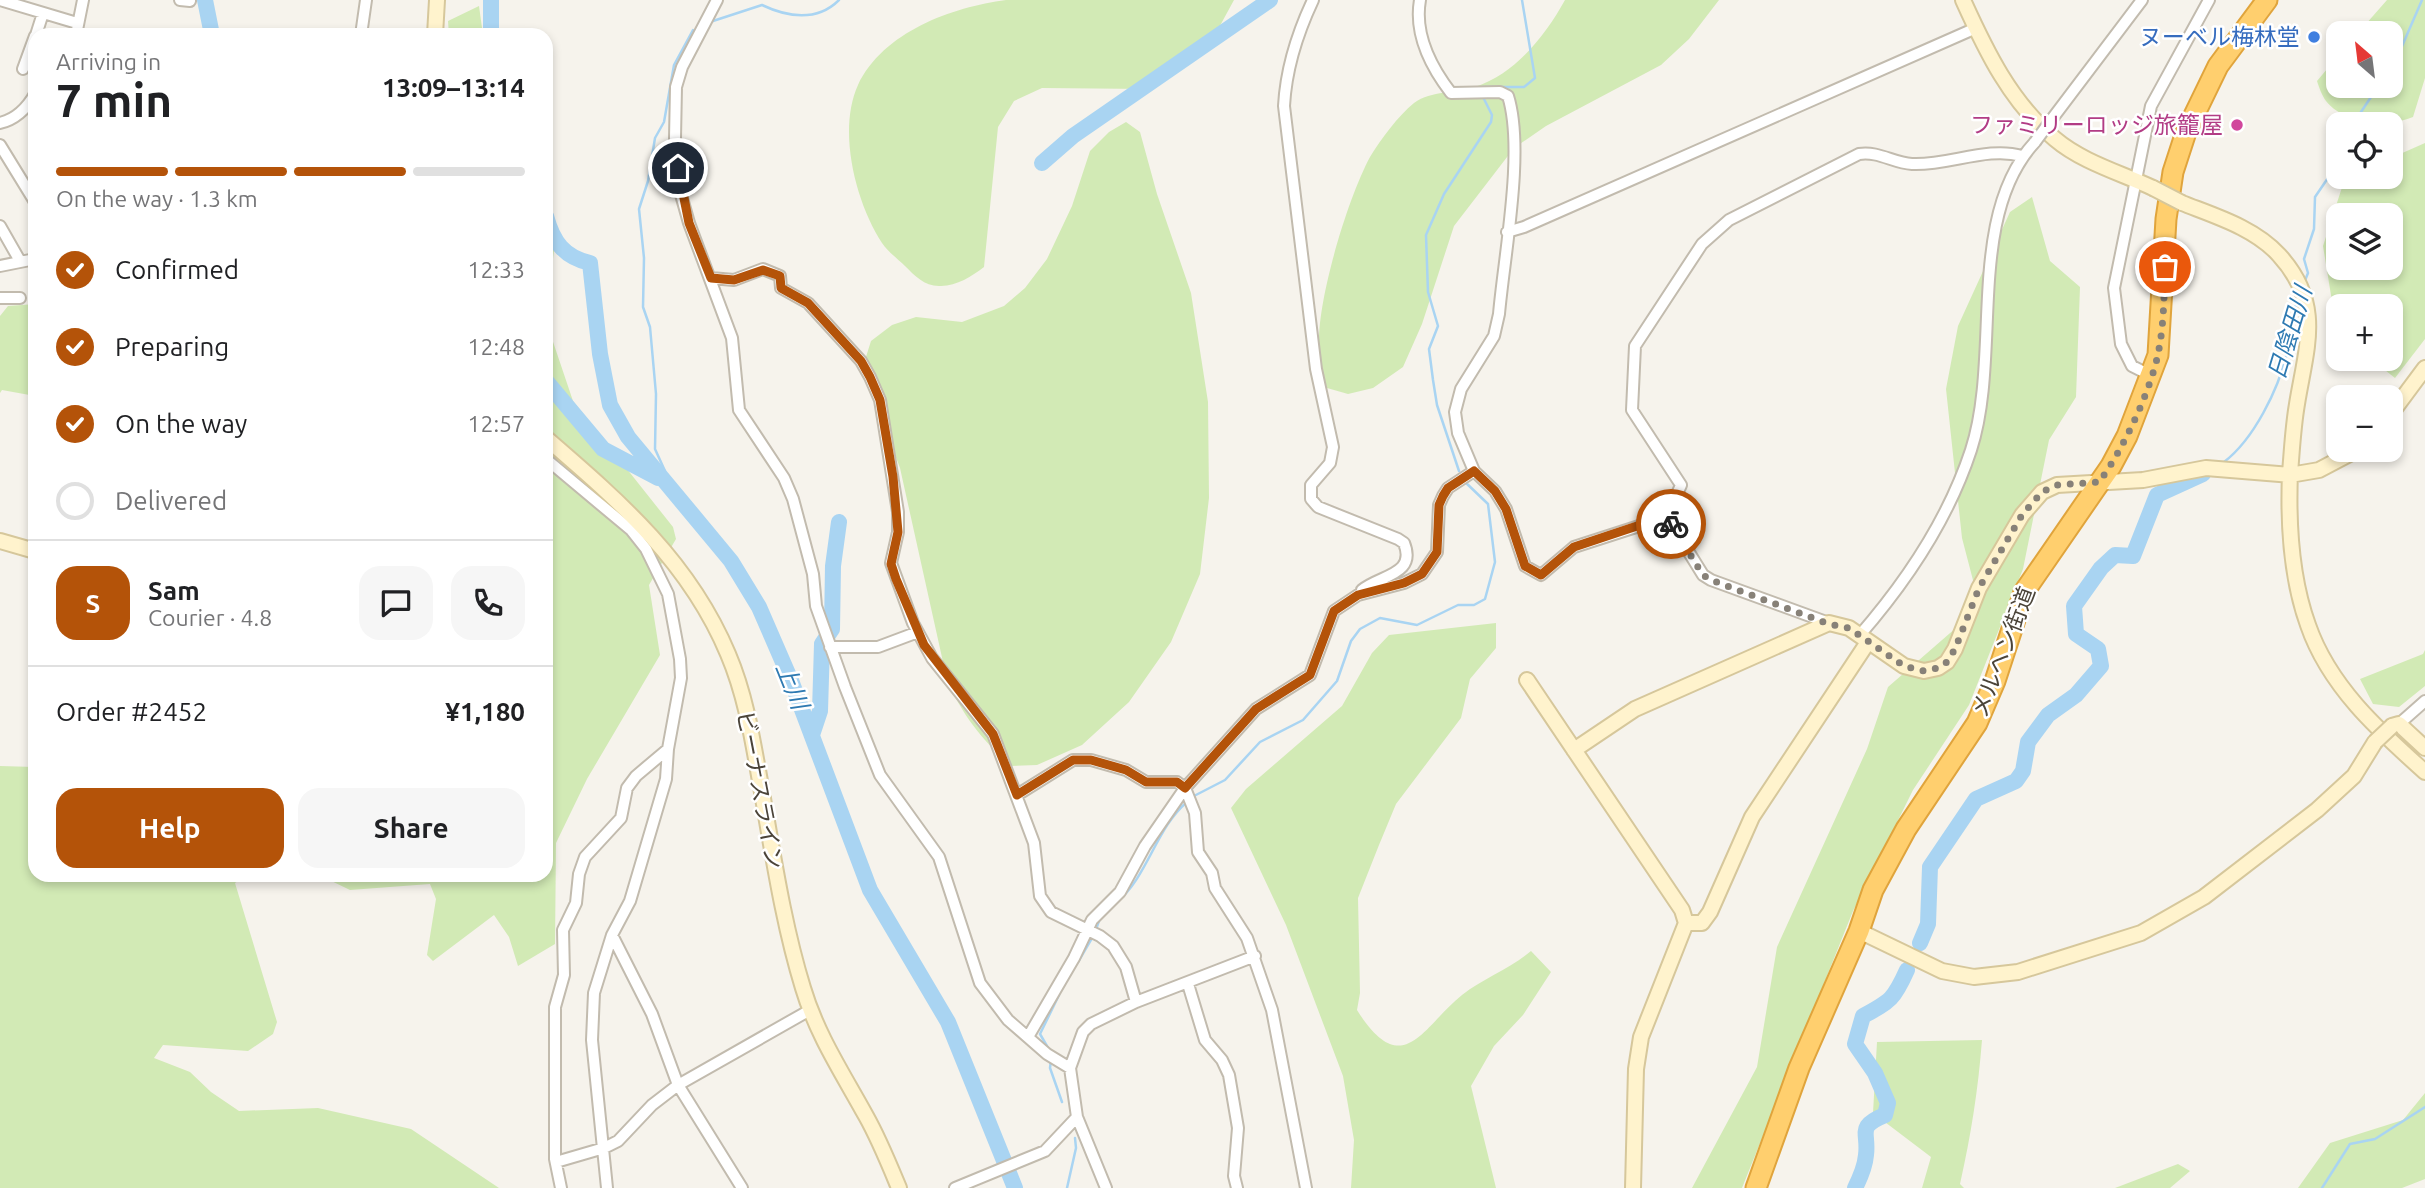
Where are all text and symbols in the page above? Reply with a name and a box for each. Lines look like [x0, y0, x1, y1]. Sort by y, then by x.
north arrow [2326, 21, 2403, 98]
map controls [2326, 21, 2403, 462]
place label: ヌーベル梅林堂 [2139, 24, 2300, 49]
marker: ヌーベル梅林堂 [2306, 29, 2322, 45]
text: Arriving in [56, 49, 161, 74]
text: 13:09–13:14 [382, 73, 525, 102]
text: 7 min [56, 74, 172, 126]
place label: ファミリーロッジ旅籠屋 [1970, 112, 2223, 137]
button: locate [2326, 112, 2403, 189]
marker: ファミリーロッジ旅籠屋 [2229, 117, 2245, 133]
pin [648, 138, 708, 198]
icon: home [659, 149, 697, 187]
text: On the way · 1.3 km [56, 186, 258, 211]
button: layers [2326, 203, 2403, 280]
pin [2135, 237, 2195, 297]
icon: bag [2146, 248, 2184, 286]
icon: check [56, 251, 94, 289]
text: Confirmed [115, 255, 239, 284]
text: 12:33 [467, 257, 525, 282]
water label: 日陰田川 [2263, 280, 2317, 383]
button: + [2326, 294, 2403, 371]
icon: check [56, 328, 94, 366]
text: Preparing [115, 332, 229, 361]
text: 12:48 [467, 334, 525, 359]
button: − [2326, 385, 2403, 462]
icon: check [56, 405, 94, 443]
text: On the way [115, 409, 247, 438]
text: 12:57 [467, 411, 525, 436]
text: Delivered [115, 486, 227, 515]
courier [1636, 489, 1706, 559]
icon: bike [1652, 505, 1690, 543]
button: chat [359, 566, 433, 640]
button: phone [451, 566, 525, 640]
text: Sam [148, 576, 200, 605]
street label: メルヘン街道 [1966, 583, 2039, 721]
text: S [86, 589, 100, 618]
text: Courier · 4.8 [148, 605, 272, 630]
water label: 上川 [771, 659, 815, 716]
text: Order #2452 [56, 697, 207, 726]
text: ¥1,180 [445, 697, 525, 726]
street label: ビーナスライン [733, 708, 788, 871]
button: Help [56, 788, 284, 868]
button: Share [298, 788, 525, 868]

